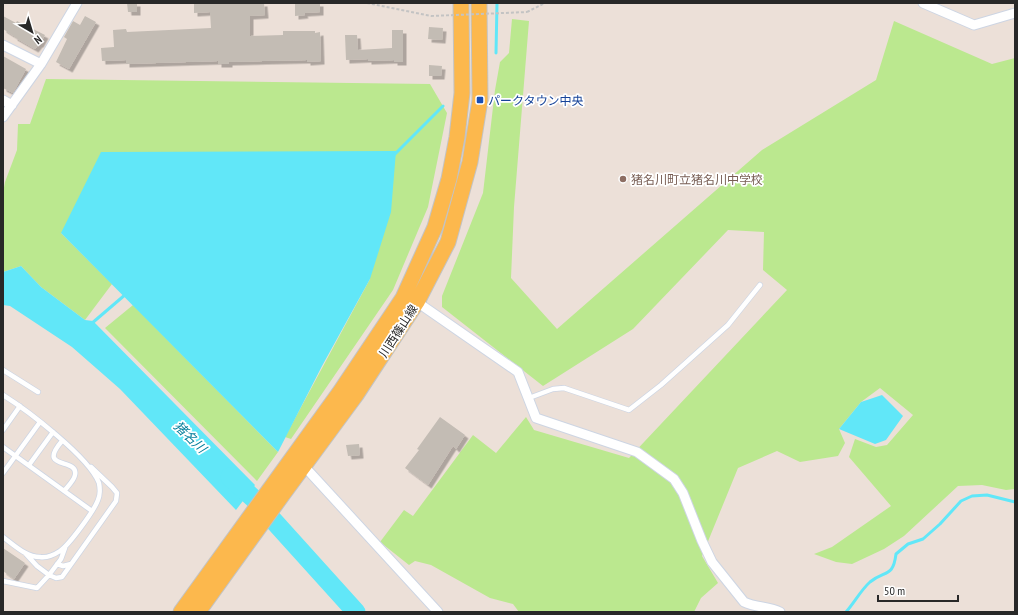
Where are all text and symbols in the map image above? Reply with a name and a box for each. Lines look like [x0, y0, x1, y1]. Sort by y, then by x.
north arrow [12, 12, 52, 52]
text: N [31, 33, 45, 47]
place label: パークタウン中央 [488, 93, 584, 108]
marker: パークタウン中央 [475, 95, 485, 105]
place label: 猪名川町立猪名川中学校 [631, 172, 763, 187]
marker: 猪名川町立猪名川中学校 [618, 174, 628, 184]
street label: 川西篠山線 [375, 302, 421, 360]
water label: 猪名川 [170, 417, 211, 458]
scale bar [878, 577, 958, 603]
text: 50 m [884, 583, 905, 598]

